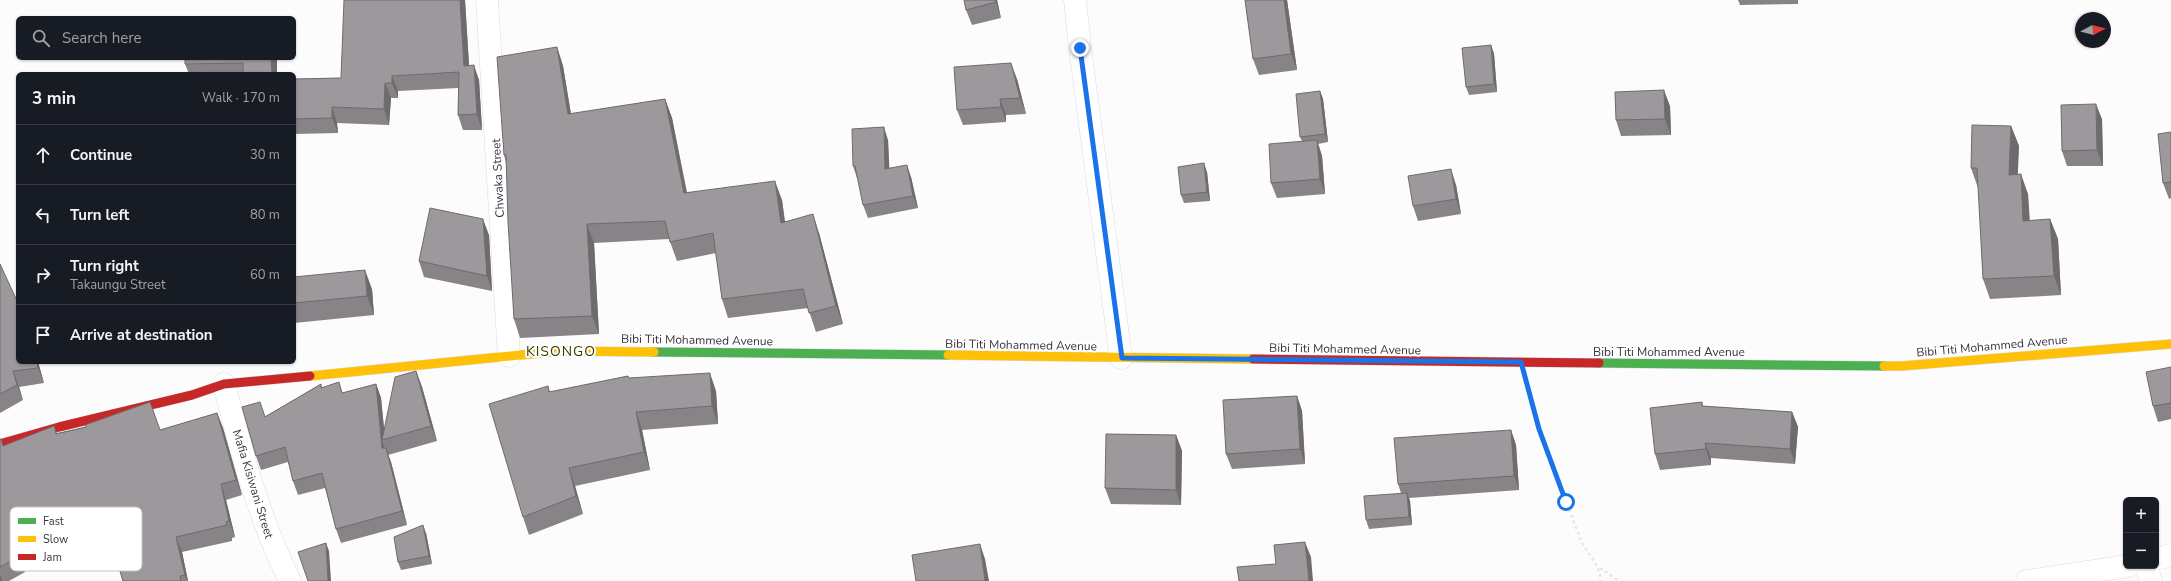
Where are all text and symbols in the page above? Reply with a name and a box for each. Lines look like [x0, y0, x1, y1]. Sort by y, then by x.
north arrow [2075, 12, 2111, 48]
search box [16, 16, 296, 60]
icon: search [30, 27, 52, 49]
text: Search here [62, 28, 142, 48]
route end [1071, 39, 1089, 57]
text: 3 min [32, 87, 76, 110]
text: Walk · 170 m [202, 89, 280, 107]
street label: Chwaka Street [488, 137, 508, 218]
icon: ahead [32, 144, 54, 166]
text: Continue [70, 145, 132, 165]
text: 30 m [250, 146, 280, 164]
icon: left [32, 204, 54, 226]
text: Turn left [70, 205, 129, 225]
text: 80 m [250, 206, 280, 224]
text: Turn right [70, 256, 139, 276]
icon: right [32, 264, 54, 286]
text: 60 m [250, 266, 280, 284]
text: Takaungu Street [70, 276, 165, 294]
icon: arrive [32, 324, 54, 346]
text: Arrive at destination [70, 325, 213, 345]
street label: Bibi Titi Mohammed Avenue [621, 331, 773, 349]
street label: Bibi Titi Mohammed Avenue [1916, 331, 2068, 361]
street label: Bibi Titi Mohammed Avenue [945, 336, 1097, 354]
street label: Bibi Titi Mohammed Avenue [1269, 340, 1421, 358]
district label: KISONGO [526, 342, 596, 361]
street label: Bibi Titi Mohammed Avenue [1593, 344, 1745, 360]
street label: Mafia Kisiwani Street [229, 427, 277, 541]
route start [1557, 493, 1575, 511]
map controls [2123, 497, 2159, 569]
button: + [2123, 497, 2159, 533]
legend [10, 507, 142, 571]
text: Fast [43, 514, 64, 529]
text: Slow [43, 532, 68, 547]
button: − [2123, 533, 2159, 569]
text: Jam [42, 550, 62, 565]

